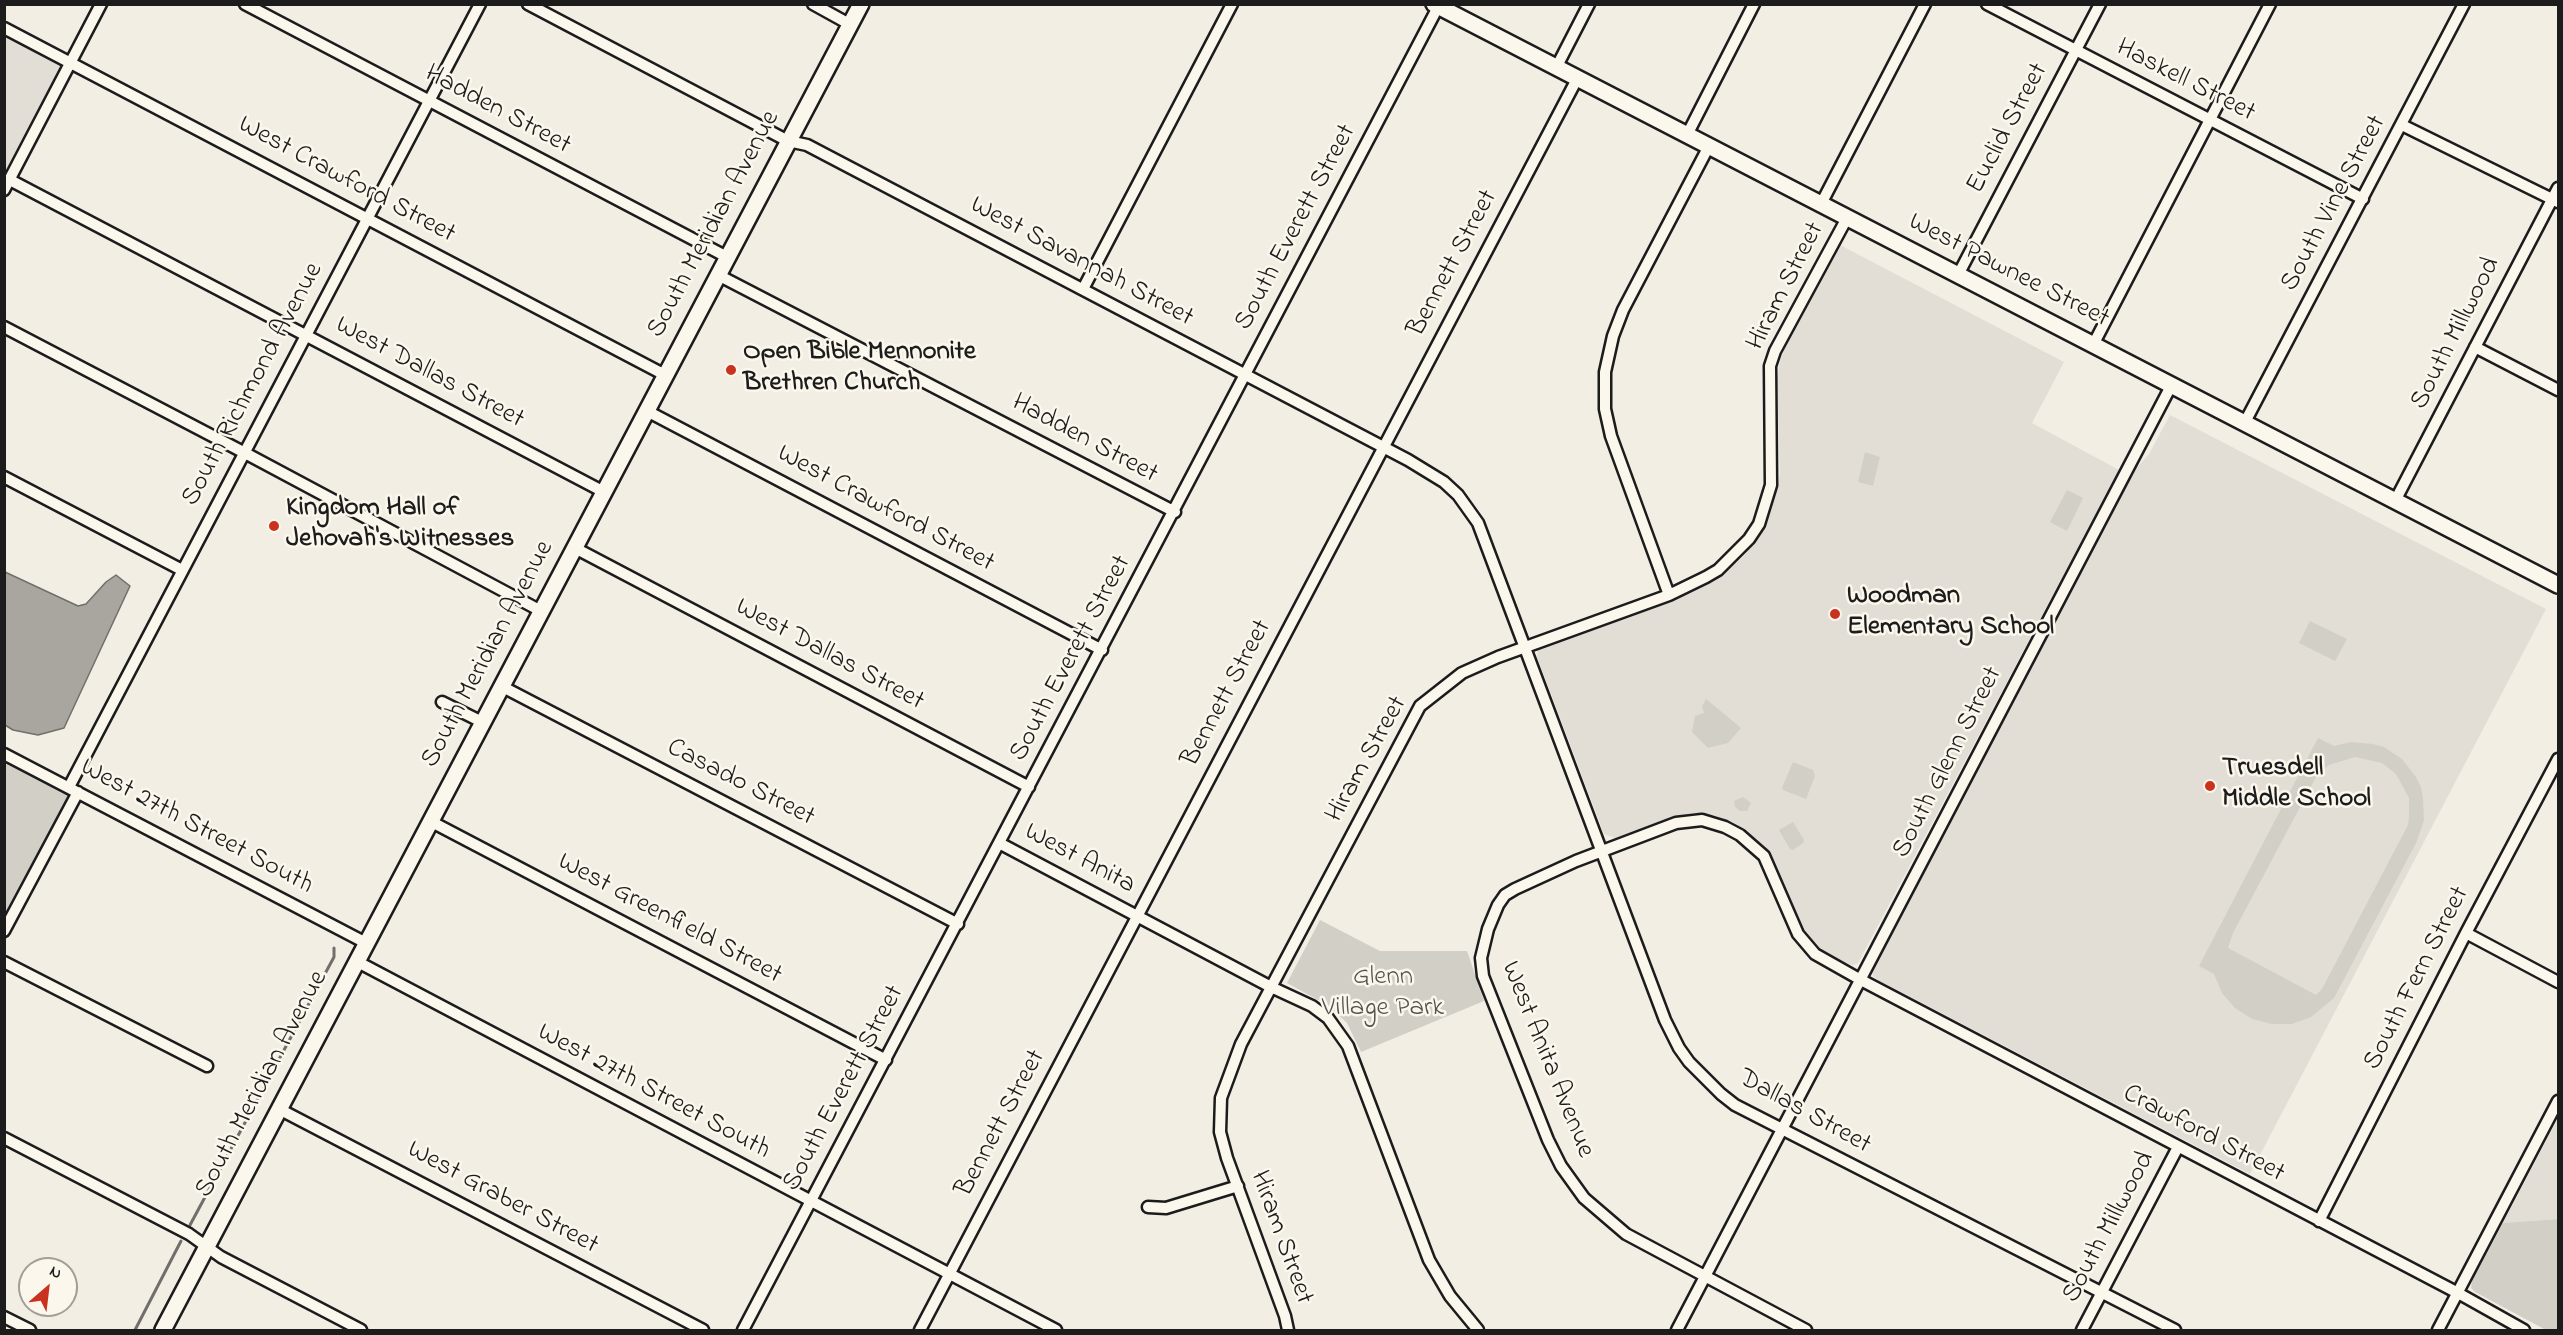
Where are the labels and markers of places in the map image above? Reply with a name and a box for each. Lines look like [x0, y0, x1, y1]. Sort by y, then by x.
place label: Open Bible Mennonite Brethren Church [743, 338, 976, 401]
marker: Open Bible Mennonite Brethren Church [724, 363, 738, 377]
place label: Kingdom Hall of Jehovah's Witnesses [286, 494, 514, 557]
marker: Kingdom Hall of Jehovah's Witnesses [267, 519, 281, 533]
place label: Woodman Elementary School [1847, 582, 2054, 645]
marker: Woodman Elementary School [1828, 607, 1842, 621]
place label: Truesdell Middle School [2222, 754, 2371, 817]
marker: Truesdell Middle School [2203, 779, 2217, 793]

